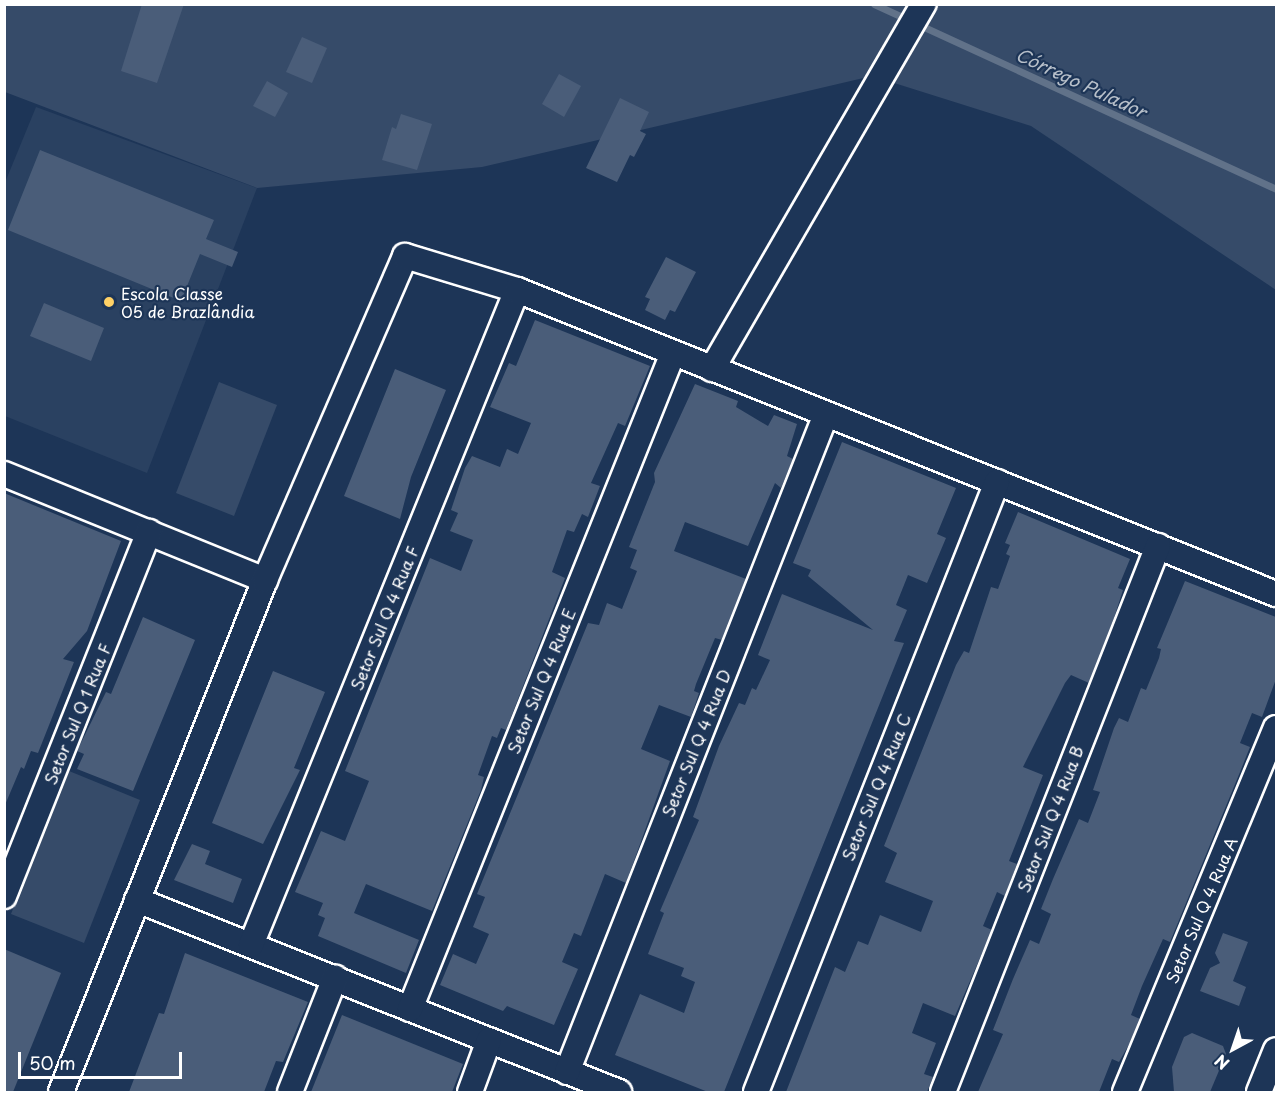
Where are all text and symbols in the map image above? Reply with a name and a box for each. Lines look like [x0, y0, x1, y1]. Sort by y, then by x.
water label: Córrego Pulador [1012, 43, 1150, 123]
place label: Escola Classe 05 de Brazlândia [121, 283, 256, 321]
marker: Escola Classe 05 de Brazlândia [102, 295, 116, 309]
street label: Setor Sul Q 4 Rua F [346, 542, 422, 694]
street label: Setor Sul Q 4 Rua E [503, 605, 579, 757]
street label: Setor Sul Q 1 Rua F [40, 640, 114, 788]
street label: Setor Sul Q 4 Rua D [657, 666, 735, 820]
street label: Setor Sul Q 4 Rua C [837, 710, 915, 864]
street label: Setor Sul Q 4 Rua B [1013, 742, 1087, 896]
street label: Setor Sul Q 4 Rua A [1161, 833, 1241, 987]
north arrow [1203, 1019, 1263, 1079]
scale bar [21, 1040, 184, 1078]
text: 50 m [29, 1049, 76, 1076]
text: N [1209, 1050, 1234, 1076]

